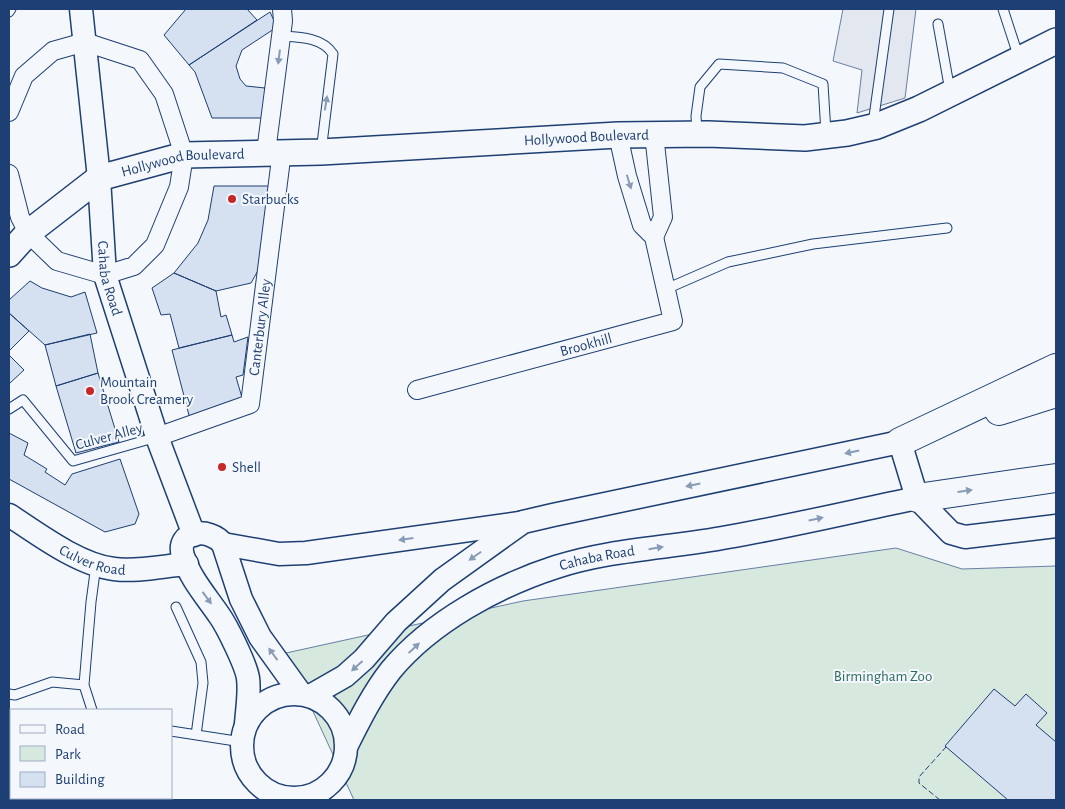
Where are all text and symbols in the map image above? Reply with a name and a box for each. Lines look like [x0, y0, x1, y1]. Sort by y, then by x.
one-way arrow [275, 50, 283, 66]
one-way arrow [323, 95, 331, 111]
street label: Hollywood Boulevard [523, 128, 649, 148]
street label: Hollywood Boulevard [120, 147, 245, 180]
one-way arrow [626, 175, 634, 190]
place label: Starbucks [242, 192, 299, 207]
marker: Starbucks [226, 193, 238, 205]
street label: Cahaba Road [95, 240, 125, 318]
street label: Canterbury Alley [247, 278, 274, 377]
street label: Brookhill [558, 331, 614, 359]
place label: Mountain Brook Creamery [100, 375, 194, 407]
marker: Mountain Brook Creamery [84, 385, 96, 397]
street label: Culver Alley [74, 420, 145, 453]
one-way arrow [845, 448, 860, 456]
place label: Shell [232, 460, 261, 475]
marker: Shell [216, 461, 228, 473]
one-way arrow [685, 482, 701, 490]
one-way arrow [957, 487, 973, 495]
one-way arrow [809, 515, 824, 523]
one-way arrow [397, 535, 413, 543]
street label: Culver Road [57, 542, 126, 578]
street label: Cahaba Road [558, 543, 636, 573]
one-way arrow [649, 544, 665, 552]
one-way arrow [469, 551, 482, 561]
one-way arrow [202, 591, 212, 605]
one-way arrow [407, 642, 419, 654]
one-way arrow [268, 647, 278, 661]
one-way arrow [351, 660, 363, 672]
park label: Birmingham Zoo [834, 669, 932, 684]
legend [10, 709, 172, 799]
text: Road [55, 722, 85, 737]
text: Park [55, 747, 81, 762]
text: Building [55, 772, 105, 787]

